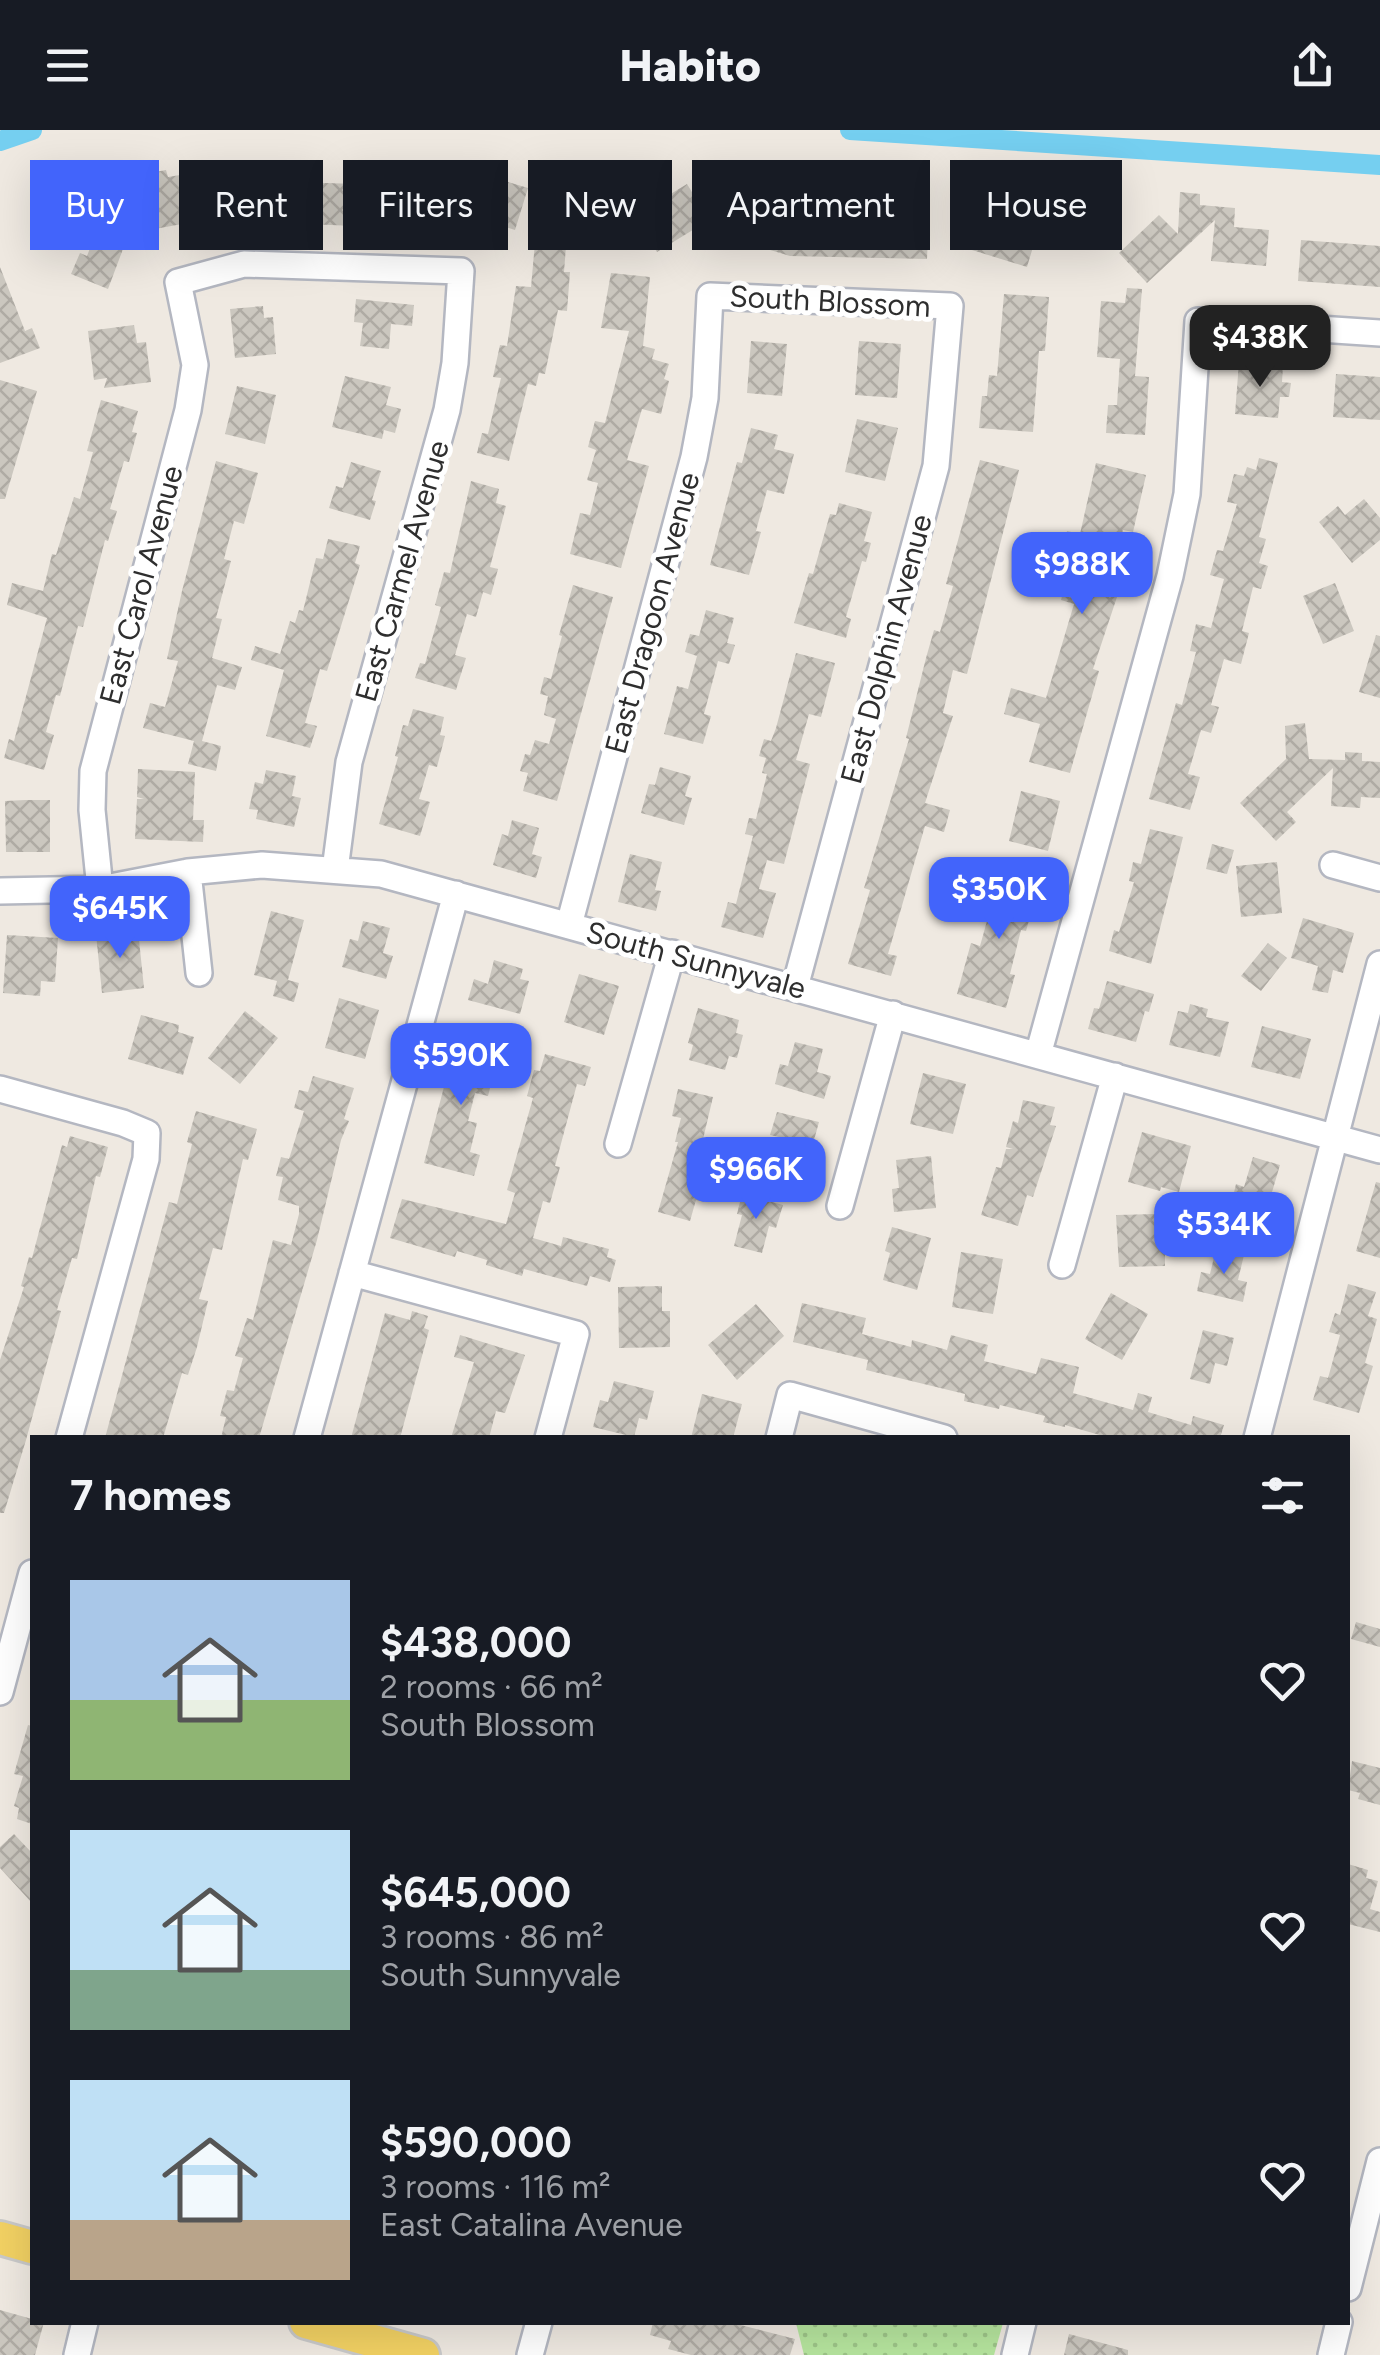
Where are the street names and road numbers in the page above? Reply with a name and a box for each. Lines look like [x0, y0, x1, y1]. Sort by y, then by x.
street label: South Blossom [729, 277, 931, 325]
street label: East Carmel Avenue [347, 436, 457, 706]
street label: East Carol Avenue [91, 462, 191, 708]
street label: East Dragoon Avenue [597, 468, 707, 758]
street label: East Dolphin Avenue [832, 510, 940, 788]
street label: South Sunnyvale [582, 913, 810, 1007]

